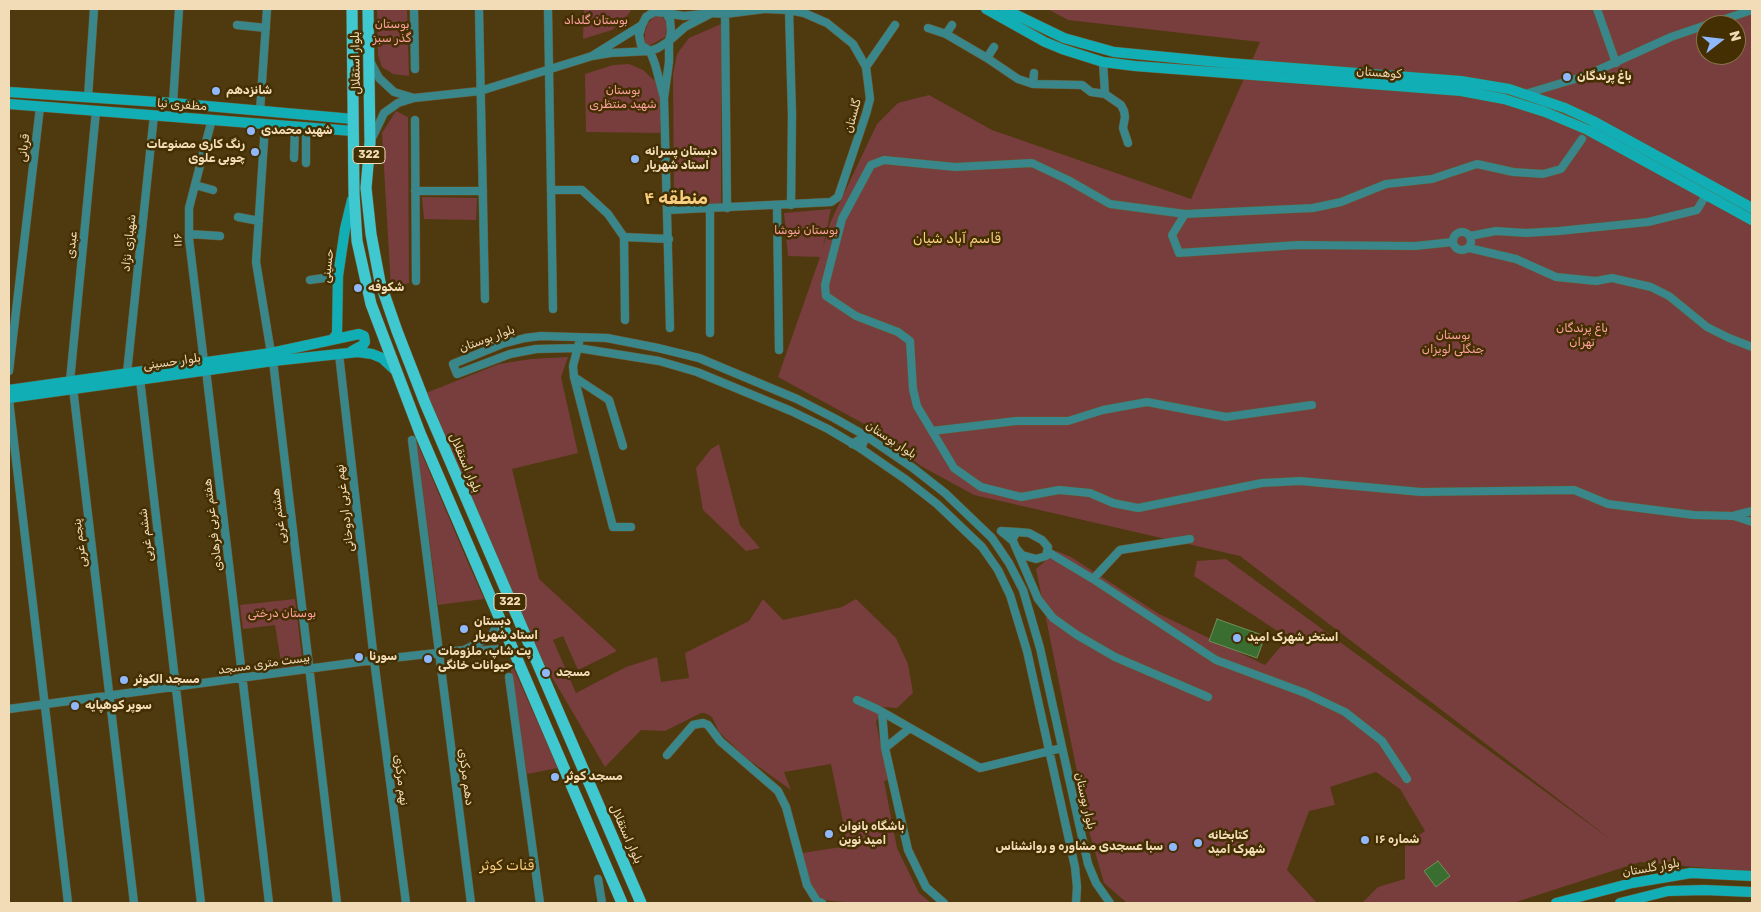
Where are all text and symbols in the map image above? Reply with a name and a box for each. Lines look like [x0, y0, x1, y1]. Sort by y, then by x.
park label: بوستان گلداد [564, 14, 628, 28]
north arrow [1696, 15, 1746, 65]
park label: بوستان گذر سبز [373, 18, 411, 46]
text: N [1725, 29, 1744, 43]
street label: بلوار استقلال [348, 31, 364, 95]
street label: کوهستان [1356, 64, 1402, 82]
place label: باغ پرندگان [1577, 70, 1632, 84]
marker: باغ پرندگان [1561, 71, 1573, 83]
place label: شانزدهم [226, 84, 272, 98]
park label: بوستان شهید منتظری [589, 84, 657, 112]
marker: شانزدهم [210, 85, 222, 97]
street label: مظفری نیا [157, 96, 207, 114]
street label: گلستان [842, 97, 864, 135]
place label: شهید محمدی [261, 124, 333, 138]
marker: شهید محمدی [245, 125, 257, 137]
street label: قربانی [15, 133, 33, 163]
place label: رنگ کاری مصنوعات چوبی علوی [146, 138, 245, 166]
place label: دبستان پسرانه استاد شهريار [645, 145, 718, 173]
marker: رنگ کاری مصنوعات چوبی علوی [249, 146, 261, 158]
road number: 322 [353, 146, 385, 164]
marker: دبستان پسرانه استاد شهريار [629, 153, 641, 165]
district label: منطقه ۴ [644, 188, 708, 210]
street label: شهبازی نژاد [119, 213, 139, 273]
park label: بوستان نیوشا [774, 224, 838, 238]
street label: عبدی [63, 231, 81, 259]
district label: قاسم آباد شیان [913, 231, 1001, 247]
street label: ۱۱۶ [170, 233, 186, 247]
street label: حسینی [319, 248, 337, 284]
place label: شکوفه [368, 281, 404, 295]
marker: شکوفه [352, 282, 364, 294]
street label: بلوار بوستان [457, 322, 517, 356]
park label: باغ پرندگان تهران [1556, 322, 1608, 350]
park label: بوستان جنگلی لویزان [1422, 329, 1484, 357]
street label: بلوار حسینی [142, 351, 202, 373]
street label: بلوار بوستان [863, 418, 919, 462]
street label: بلوار استقلال [446, 431, 484, 495]
street label: نهم غربی اردوخانی [332, 463, 358, 553]
street label: هفتم غربی فرهادی [200, 478, 226, 572]
street label: هشتم غربی [268, 487, 290, 545]
street label: ششم غربی [136, 507, 156, 563]
street label: پنجم غربی [70, 518, 90, 568]
road number: 322 [494, 594, 526, 610]
park label: بوستان درختی [248, 607, 316, 621]
place label: دبستان استاد شهریار [474, 615, 538, 643]
marker: دبستان استاد شهریار [458, 623, 470, 635]
place label: استخر شهرک امید [1247, 631, 1339, 645]
marker: استخر شهرک امید [1231, 632, 1243, 644]
place label: پت شاپ، ملزومات حیوانات خانگی [438, 645, 531, 673]
street label: بیست متری مسجد [217, 650, 311, 678]
place label: سورنا [369, 650, 397, 664]
marker: سورنا [353, 651, 365, 663]
marker: پت شاپ، ملزومات حیوانات خانگی [422, 653, 434, 665]
place label: مسجد [556, 666, 590, 680]
marker: مسجد [540, 667, 552, 679]
place label: مسجد الکوثر [134, 673, 200, 687]
marker: مسجد الکوثر [118, 674, 130, 686]
place label: سوپر کوهپایه [85, 699, 152, 713]
marker: سوپر کوهپایه [69, 700, 81, 712]
street label: دهم مرکزی [455, 748, 477, 806]
street label: نهم مرکزی [391, 754, 411, 806]
place label: مسجد کوثر [565, 770, 623, 784]
marker: مسجد کوثر [549, 771, 561, 783]
street label: بلوار بوستان [1071, 771, 1099, 831]
street label: بلوار استقلال [607, 802, 645, 866]
place label: باشگاه بانوان امید نوین [839, 820, 905, 848]
marker: باشگاه بانوان امید نوین [823, 828, 835, 840]
place label: کتابخانه شهرک امید [1208, 829, 1265, 857]
place label: شماره ۱۶ [1375, 833, 1419, 847]
marker: شماره ۱۶ [1359, 834, 1371, 846]
marker: کتابخانه شهرک امید [1192, 837, 1204, 849]
place label: سبا عسجدی مشاوره و روانشناس [996, 840, 1163, 854]
marker: سبا عسجدی مشاوره و روانشناس [1167, 841, 1179, 853]
street label: بلوار گلستان [1621, 856, 1681, 880]
district label: قنات کوثر [480, 858, 534, 874]

